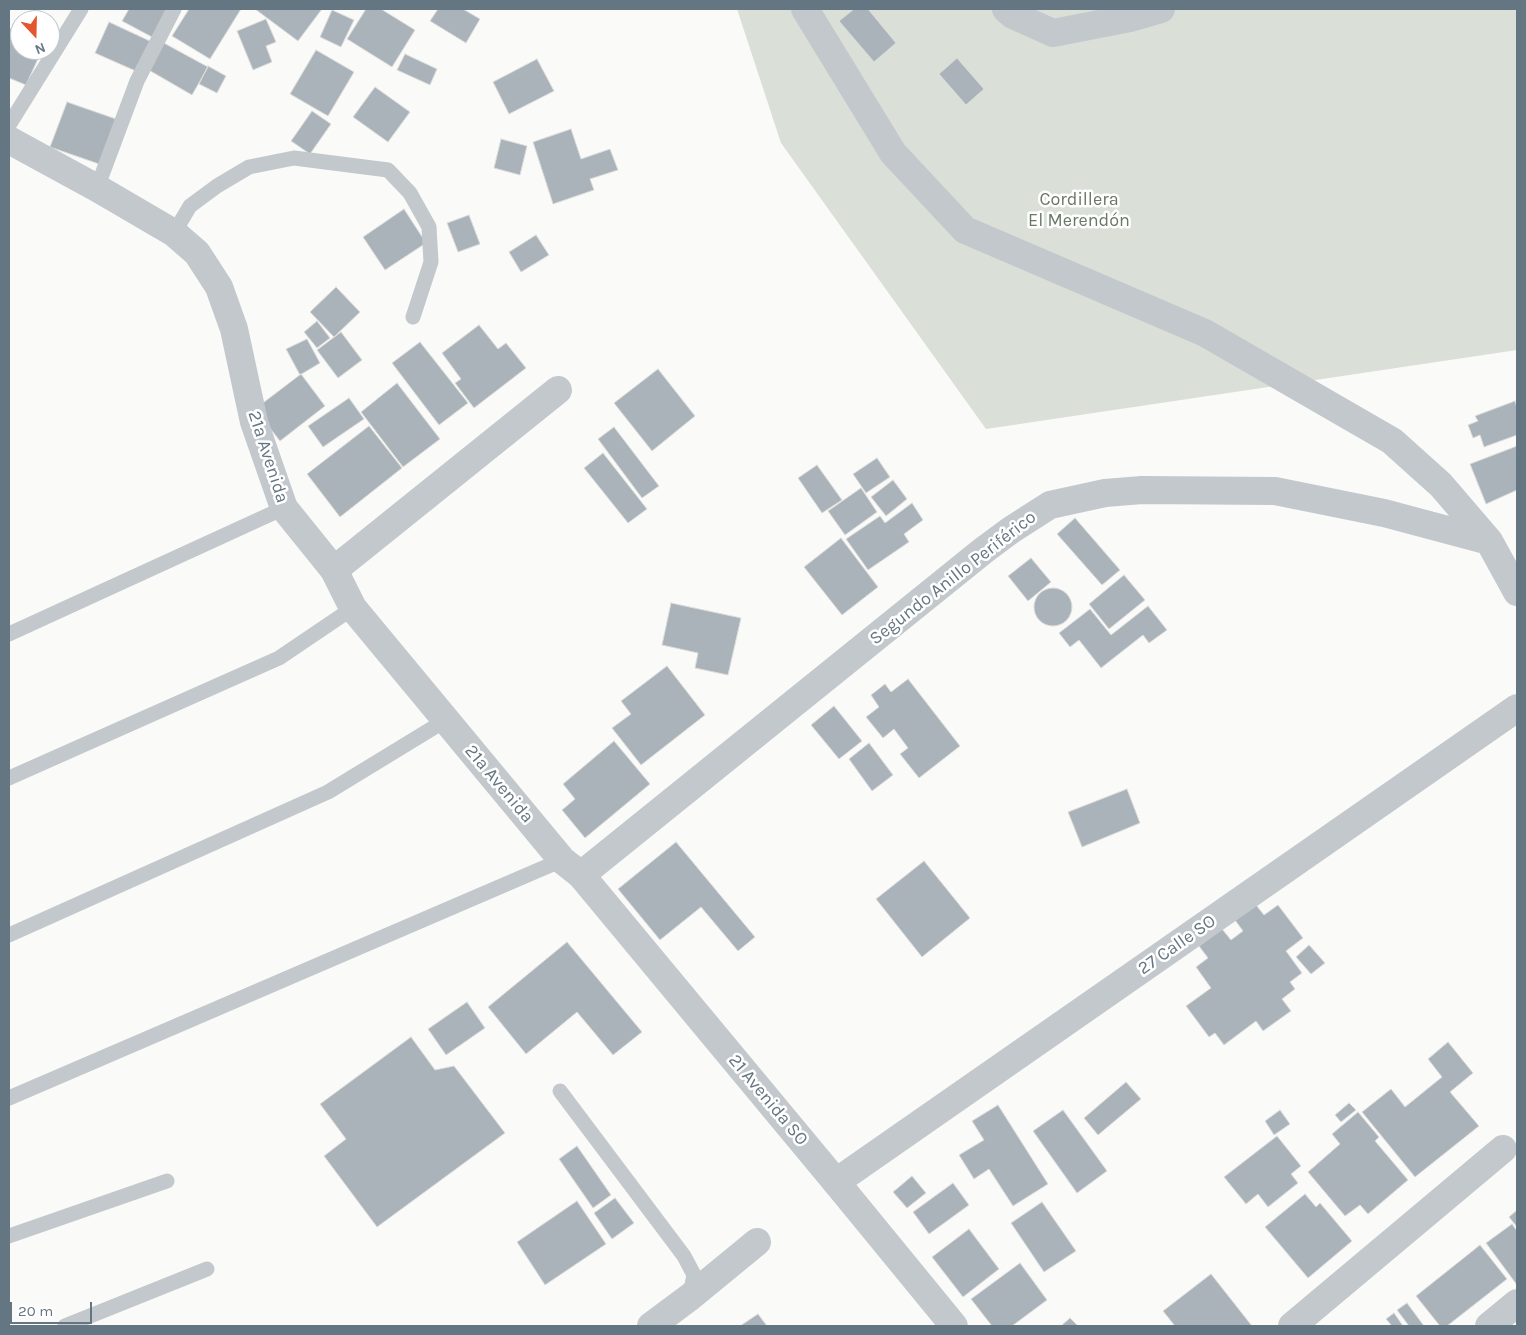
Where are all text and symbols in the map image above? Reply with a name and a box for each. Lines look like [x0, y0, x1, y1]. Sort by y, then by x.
north arrow [10, 10, 60, 60]
text: N [32, 39, 48, 58]
park label: Cordillera El Merendón [1028, 189, 1130, 232]
street label: 21a Avenida [243, 408, 293, 506]
street label: Segundo Anillo Periférico [866, 506, 1040, 650]
street label: 21a Avenida [460, 740, 538, 828]
street label: 27 Calle SO [1134, 910, 1220, 980]
street label: 21 Avenida SO [724, 1050, 812, 1150]
scale bar [12, 1292, 95, 1324]
text: 20 m [18, 1302, 53, 1320]

